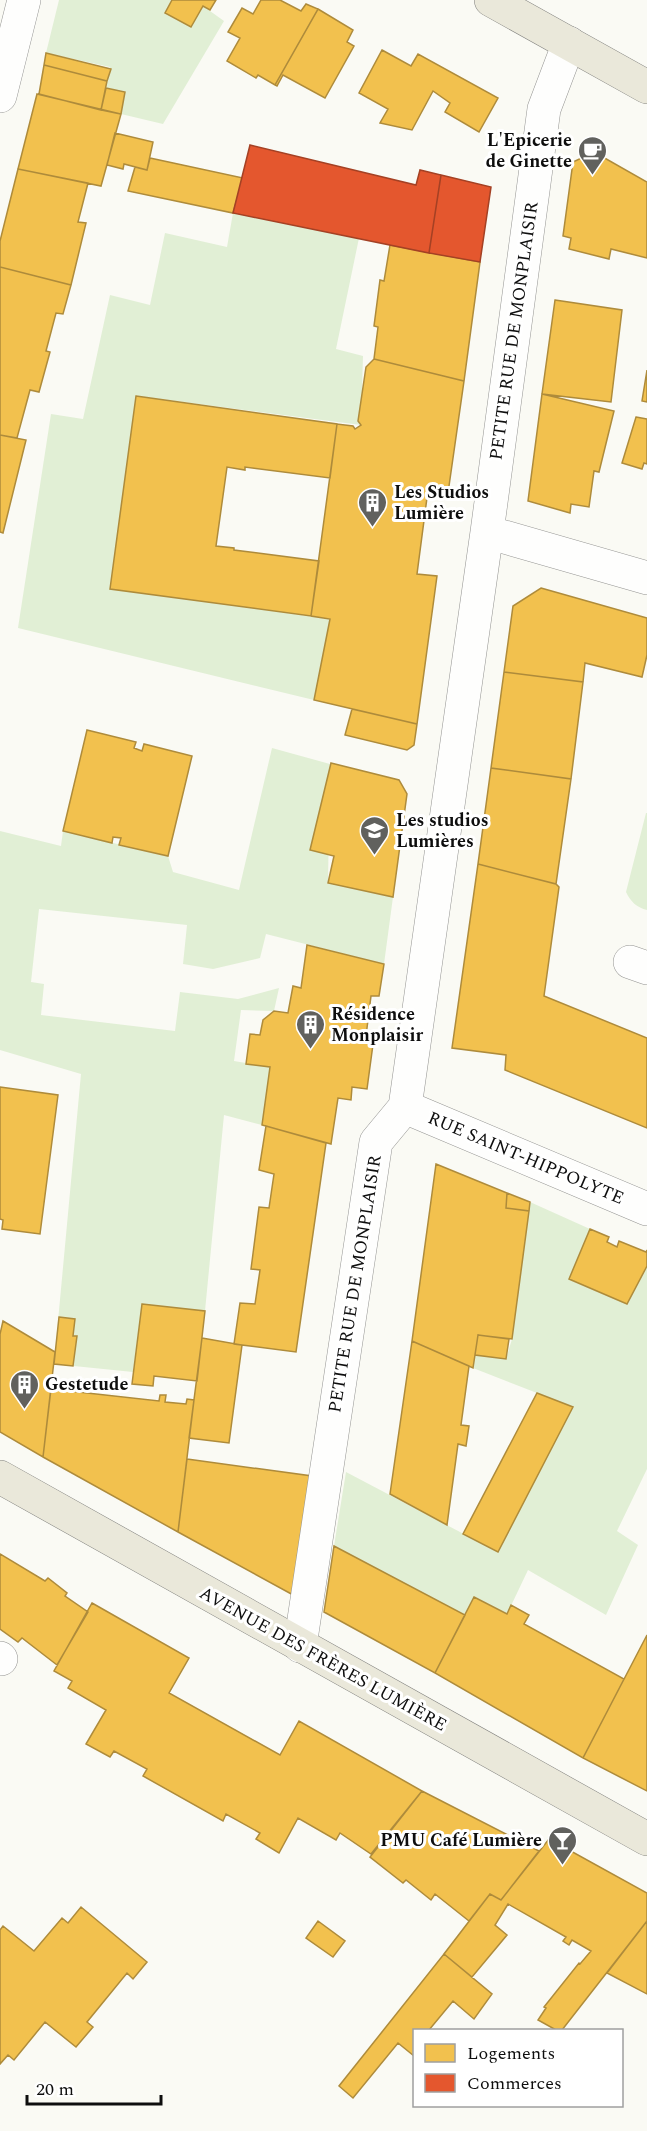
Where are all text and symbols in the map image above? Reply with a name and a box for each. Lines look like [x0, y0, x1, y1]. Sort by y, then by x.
place label: L'Epicerie de Ginette [486, 127, 572, 175]
cafe icon: L'Epicerie de Ginette [577, 134, 609, 176]
street label: PETITE RUE DE MONPLAISIR [482, 200, 546, 462]
place label: Les Studios Lumière [394, 479, 489, 527]
building icon: Les Studios Lumière [357, 486, 389, 528]
place label: Les studios Lumières [396, 807, 489, 855]
school or university icon: Les studios Lumières [359, 814, 391, 856]
place label: Résidence Monplaisir [331, 1001, 423, 1049]
building icon: Résidence Monplaisir [294, 1008, 326, 1050]
street label: RUE SAINT-HIPPOLYTE [424, 1104, 628, 1212]
street label: PETITE RUE DE MONPLAISIR [321, 1153, 389, 1415]
building icon: Gestetude [8, 1368, 40, 1410]
place label: Gestetude [45, 1371, 128, 1398]
street label: AVENUE DES FRÈRES LUMIÈRE [194, 1580, 452, 1738]
bar icon: PMU Café Lumière [547, 1824, 579, 1866]
place label: PMU Café Lumière [380, 1827, 542, 1854]
legend [413, 2029, 623, 2107]
text: Logements [467, 2040, 555, 2067]
scale bar [27, 2068, 160, 2106]
text: Commerces [467, 2070, 562, 2097]
text: 20 m [36, 2076, 74, 2103]

